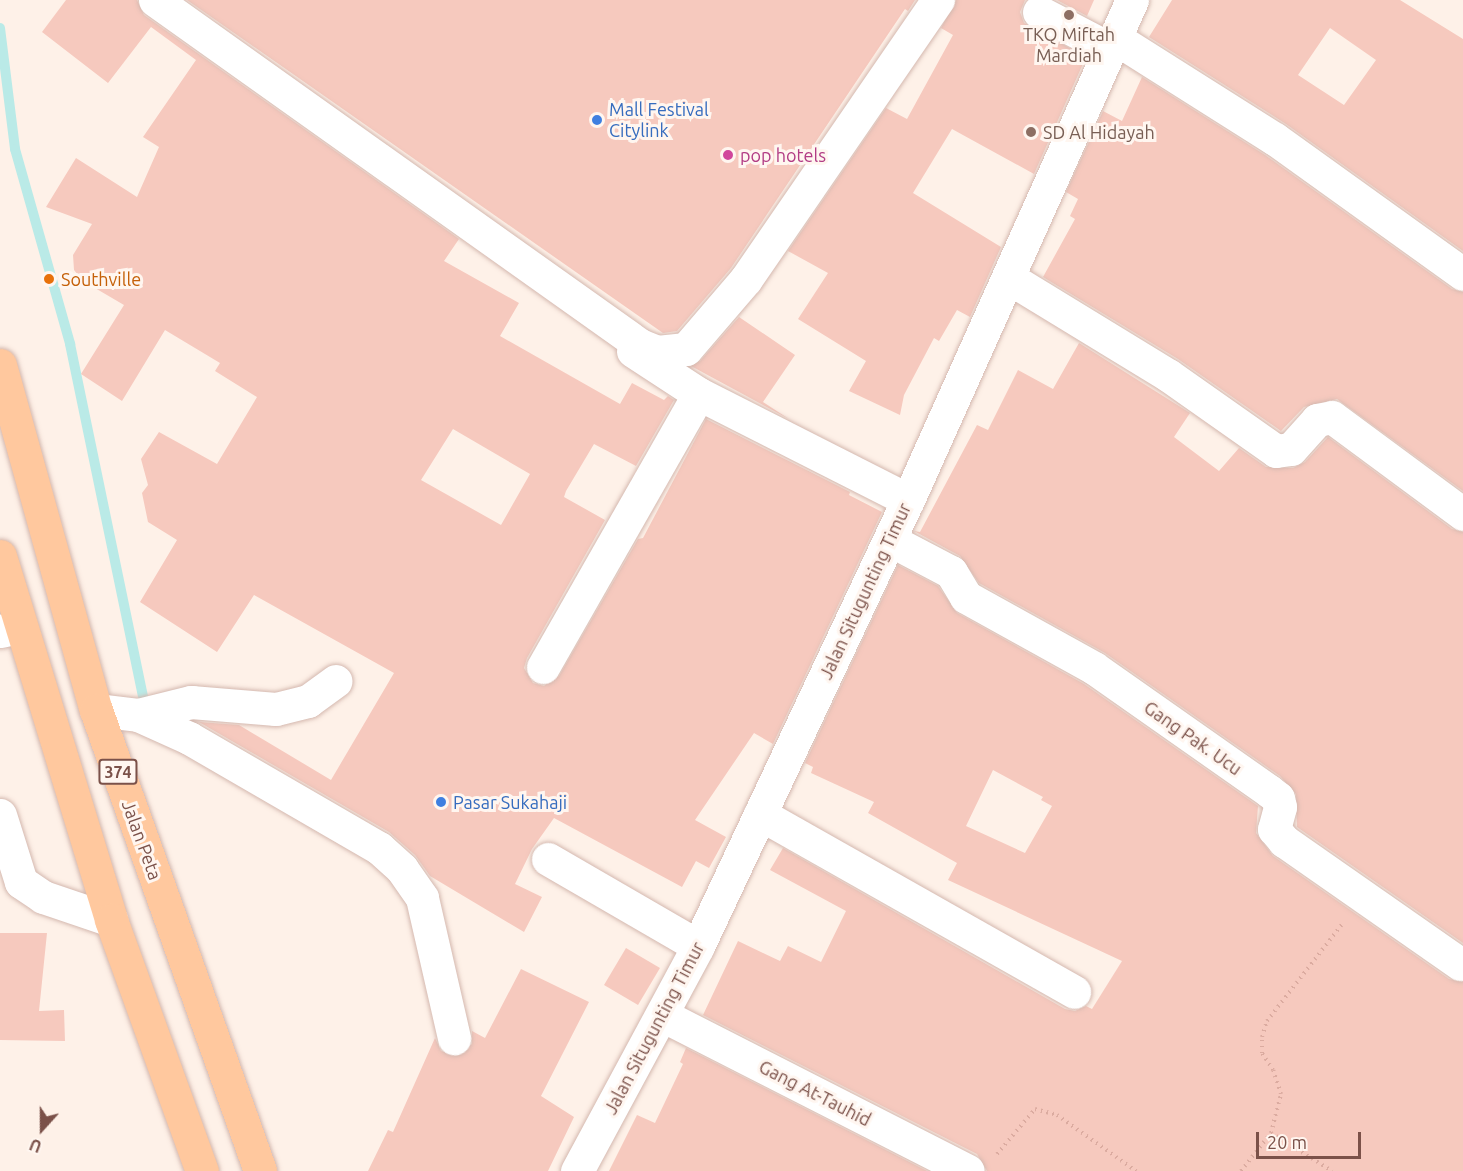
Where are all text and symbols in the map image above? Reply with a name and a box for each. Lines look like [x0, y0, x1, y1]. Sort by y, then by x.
marker: TKQ Miftah Mardiah [1062, 8, 1076, 22]
place label: TKQ Miftah Mardiah [1023, 24, 1115, 66]
place label: Mall Festival Citylink [609, 99, 709, 142]
marker: Mall Festival Citylink [590, 113, 604, 127]
place label: SD Al Hidayah [1043, 121, 1155, 143]
marker: SD Al Hidayah [1024, 125, 1038, 139]
place label: pop hotels [740, 144, 826, 166]
marker: pop hotels [721, 148, 735, 162]
place label: Southville [61, 268, 141, 290]
marker: Southville [42, 272, 56, 286]
street label: Jalan Situgunting Timur [815, 499, 915, 683]
street label: Gang Pak. Ucu [1140, 696, 1246, 780]
road number: 374 [97, 759, 139, 785]
place label: Pasar Sukahaji [453, 791, 567, 813]
marker: Pasar Sukahaji [434, 795, 448, 809]
street label: Jalan Peta [118, 797, 166, 883]
street label: Jalan Situgunting Timur [599, 938, 709, 1118]
street label: Gang At-Tauhid [755, 1056, 875, 1130]
north arrow [12, 1099, 72, 1159]
scale bar [1259, 1120, 1364, 1158]
text: 20 m [1267, 1132, 1307, 1152]
text: U [27, 1135, 44, 1156]

